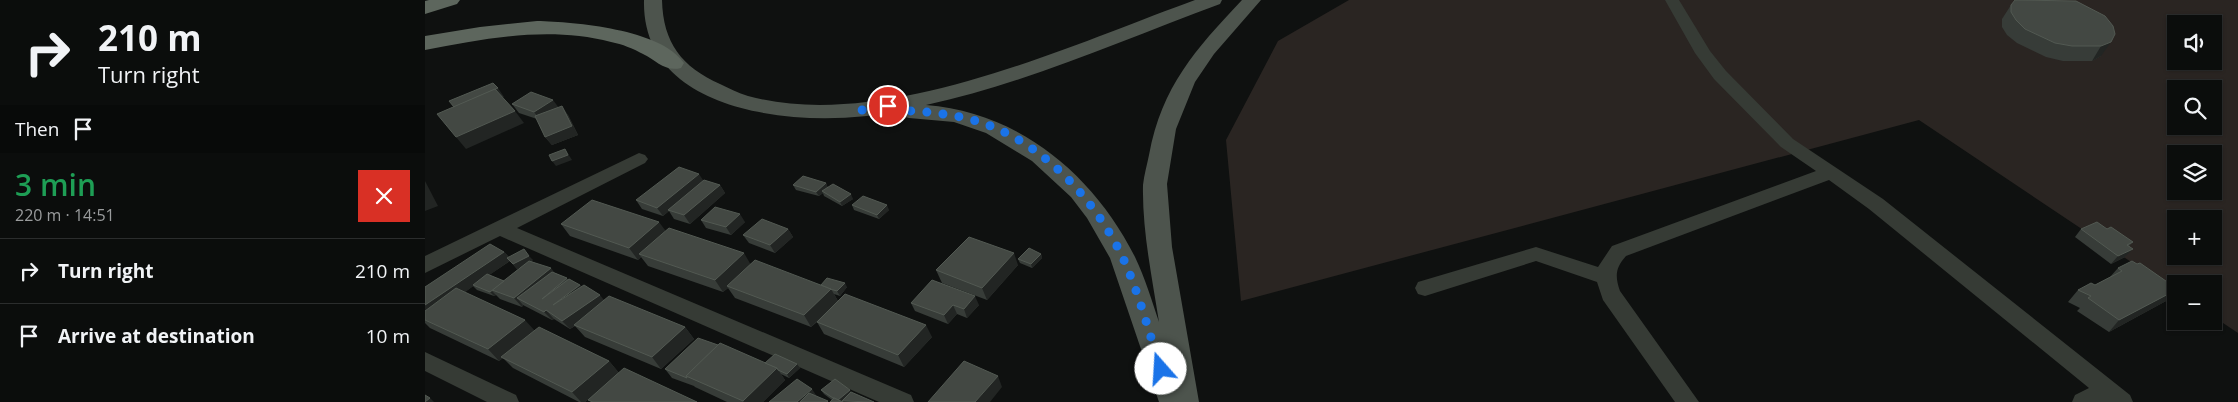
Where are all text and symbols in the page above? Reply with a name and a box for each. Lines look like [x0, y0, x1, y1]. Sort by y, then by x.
text: 210 m [98, 14, 202, 61]
map controls [2167, 15, 2222, 330]
button: sound [2167, 15, 2222, 70]
icon: right [15, 20, 80, 85]
text: Turn right [98, 59, 200, 89]
button: search [2167, 80, 2222, 135]
pin [867, 85, 909, 127]
icon: arrive [874, 92, 902, 120]
icon: arrive [69, 115, 97, 143]
text: Then [15, 116, 59, 142]
button: layers [2167, 145, 2222, 200]
text: 3 min [15, 164, 96, 205]
button: close [358, 170, 410, 222]
text: 220 m · 14:51 [15, 204, 115, 226]
button: + [2167, 210, 2222, 265]
icon: right [15, 257, 43, 285]
text: Turn right [58, 258, 153, 284]
text: 210 m [355, 258, 410, 284]
button: − [2167, 275, 2222, 330]
icon: arrive [15, 322, 43, 350]
text: Arrive at destination [58, 323, 255, 349]
text: 10 m [366, 323, 410, 349]
position arrow [1134, 342, 1186, 394]

